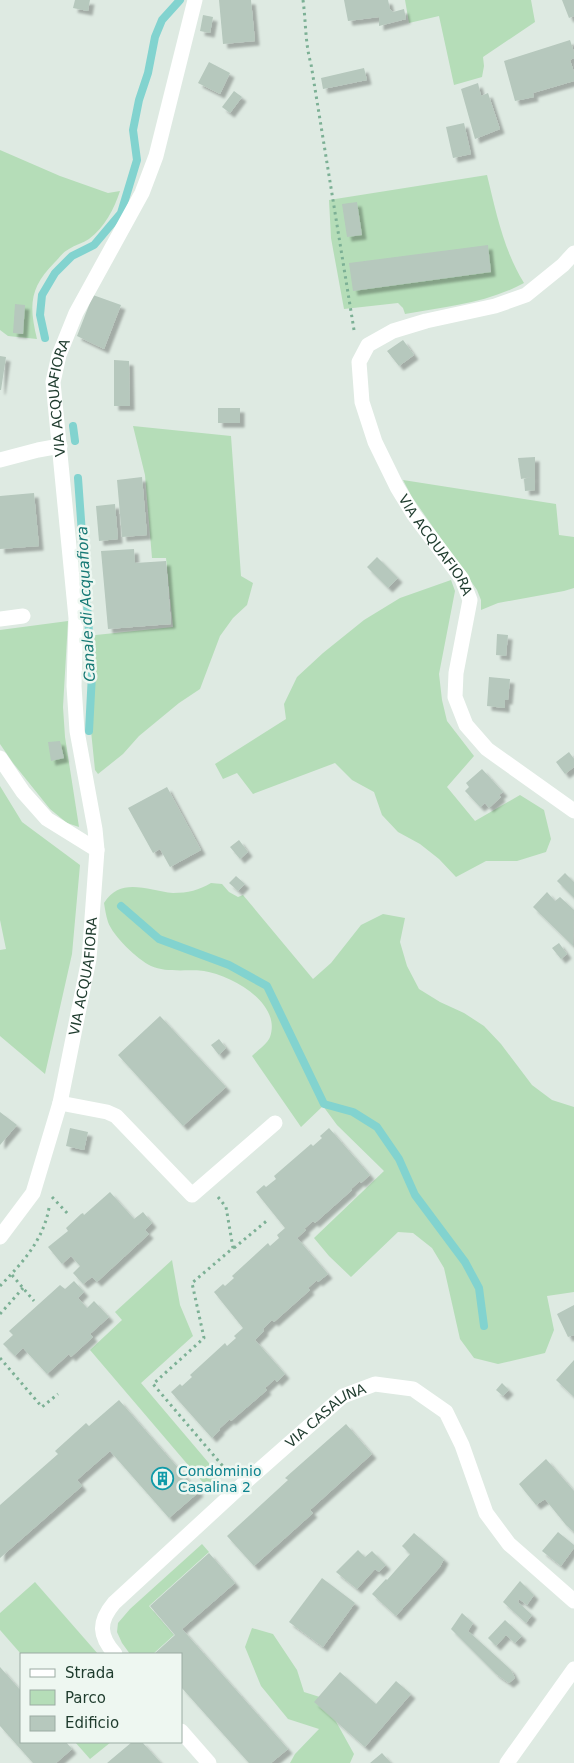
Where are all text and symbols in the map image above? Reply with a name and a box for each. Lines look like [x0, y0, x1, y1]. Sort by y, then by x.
street label: VIA ACQUAFIORA [45, 336, 73, 457]
street label: VIA ACQUAFIORA [395, 491, 476, 598]
water label: Canale di Acquafiora [73, 526, 99, 682]
street label: VIA ACQUAFIORA [66, 916, 100, 1037]
street label: VIA CASALINA [282, 1380, 368, 1451]
place label: Condominio Casalina 2 [178, 1463, 262, 1495]
building icon: Condominio Casalina 2 [150, 1467, 174, 1491]
legend [20, 1653, 182, 1743]
text: Strada [65, 1664, 114, 1682]
text: Parco [65, 1689, 106, 1707]
text: Edificio [65, 1714, 119, 1732]

